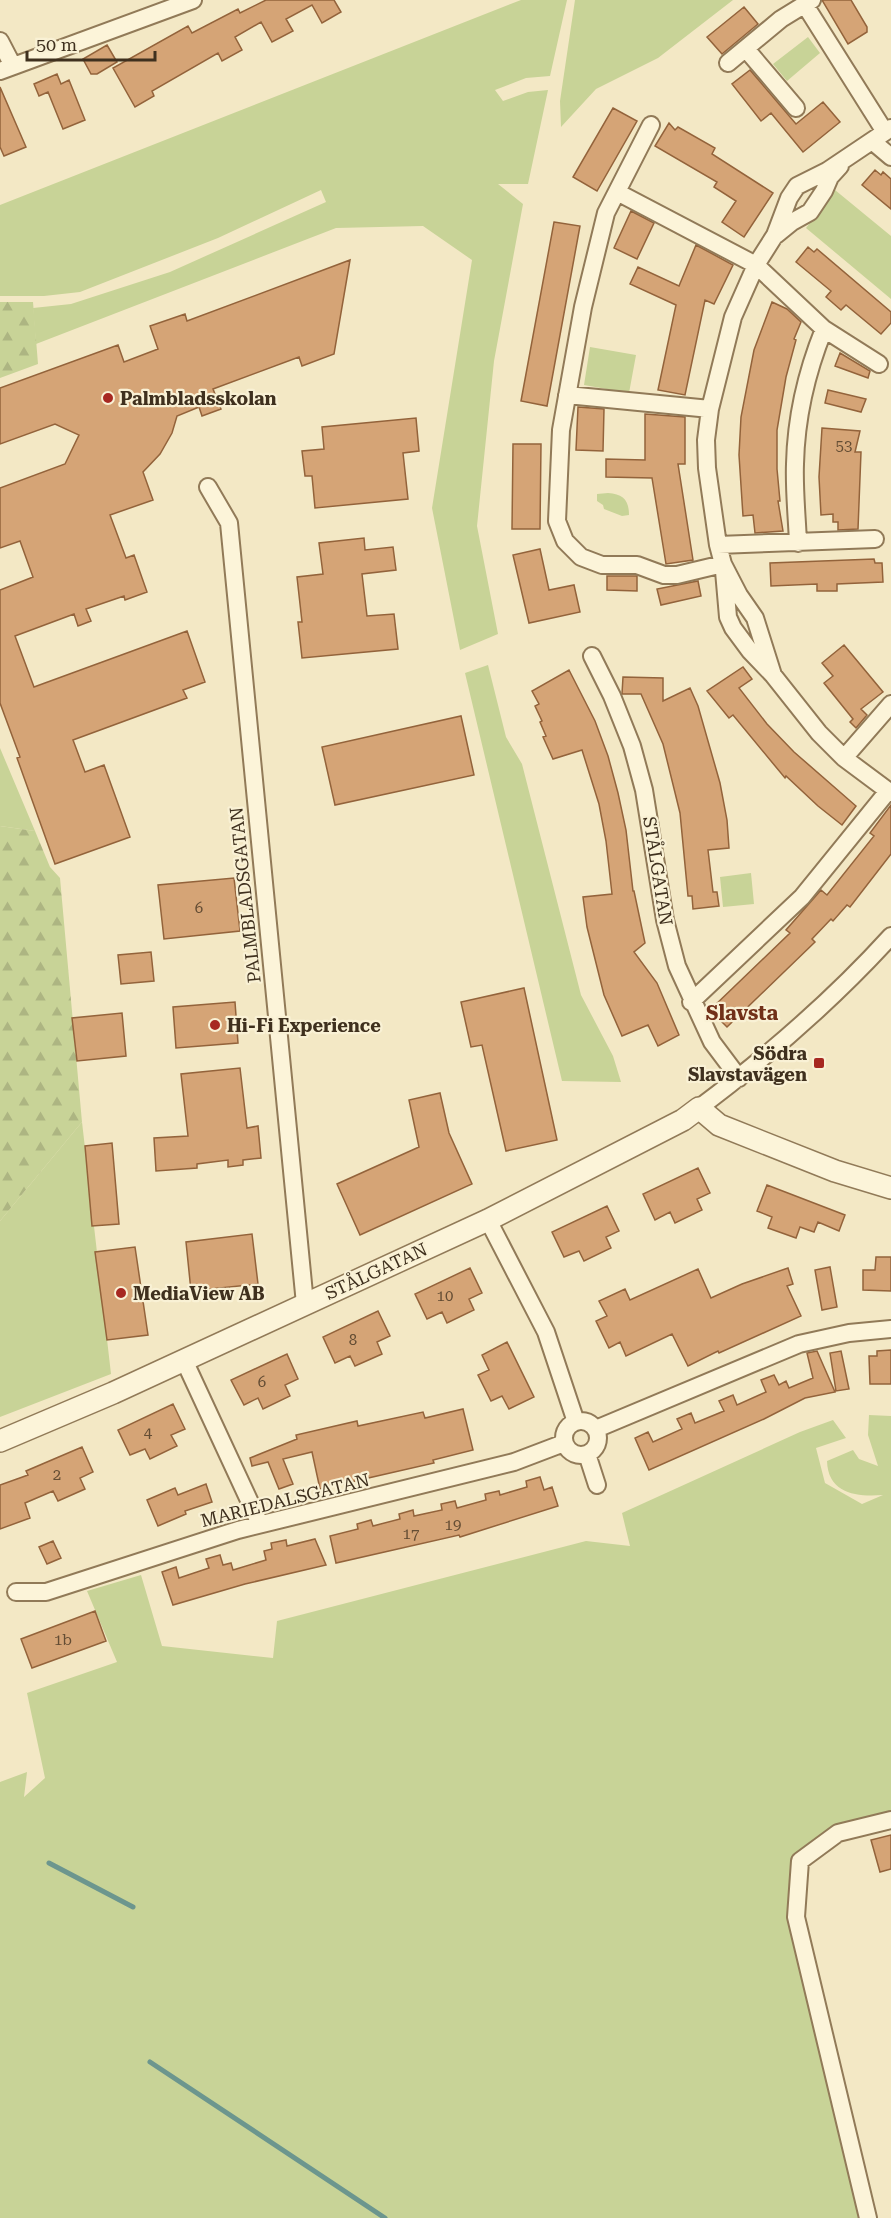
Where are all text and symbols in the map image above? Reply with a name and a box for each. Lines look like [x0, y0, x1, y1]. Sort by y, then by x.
scale bar [27, 24, 154, 62]
text: 50 m [36, 34, 77, 55]
place label: Palmbladsskolan [120, 388, 277, 409]
marker: Palmbladsskolan [101, 391, 115, 405]
house number: 53 [836, 437, 852, 455]
street label: PALMBLADSGATAN [225, 806, 265, 984]
street label: STÅLGATAN [639, 815, 677, 927]
house number: 6 [195, 899, 203, 917]
district label: Slavsta [706, 1001, 778, 1025]
place label: Hi-Fi Experience [227, 1015, 381, 1036]
marker: Hi-Fi Experience [208, 1018, 222, 1032]
place label: Södra Slavstavägen [688, 1043, 807, 1085]
marker: Södra Slavstavägen [812, 1056, 826, 1070]
street label: STÅLGATAN [321, 1238, 431, 1304]
place label: MediaView AB [133, 1283, 265, 1304]
marker: MediaView AB [114, 1286, 128, 1300]
house number: 10 [437, 1287, 453, 1305]
house number: 8 [349, 1331, 357, 1349]
house number: 6 [258, 1373, 266, 1391]
house number: 4 [144, 1424, 153, 1442]
house number: 2 [53, 1466, 61, 1484]
street label: MARIEDALSGATAN [198, 1469, 372, 1531]
house number: 19 [445, 1516, 461, 1534]
house number: 17 [403, 1525, 419, 1543]
house number: 1b [54, 1631, 72, 1649]

